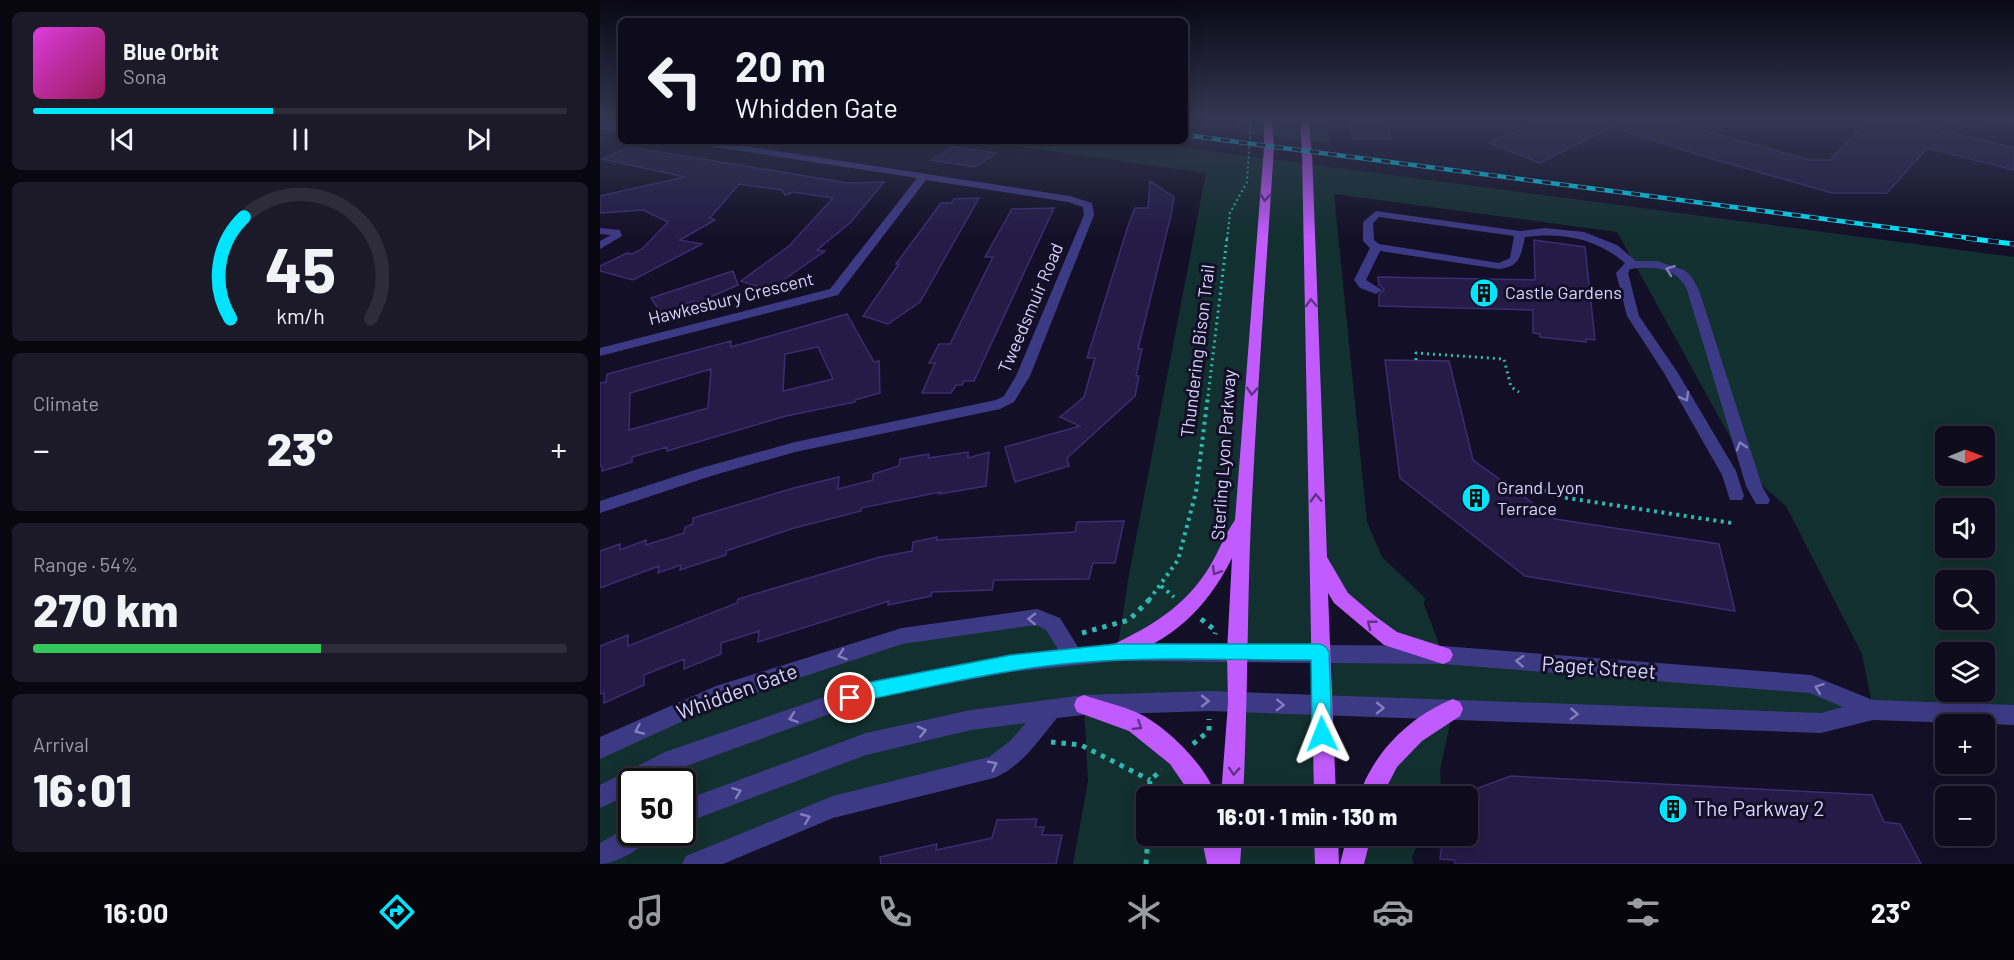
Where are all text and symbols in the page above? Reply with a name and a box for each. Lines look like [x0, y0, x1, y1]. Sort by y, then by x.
text: Blue Orbit [123, 38, 219, 64]
text: 20 m [735, 40, 826, 90]
icon: left [636, 42, 714, 120]
text: Sona [123, 64, 167, 88]
text: Whidden Gate [735, 91, 898, 123]
icon: previous [106, 123, 139, 156]
icon: pause [284, 123, 317, 156]
icon: next [462, 123, 495, 156]
one-way arrow [1259, 192, 1272, 201]
text: 45 [264, 231, 336, 305]
street label: Tweedsmuir Road [993, 239, 1067, 376]
street label: Thundering Bison Trail [1175, 263, 1219, 439]
one-way arrow [1665, 265, 1676, 277]
street label: Hawkesbury Crescent [646, 267, 816, 329]
building icon: Castle Gardens [1468, 277, 1500, 309]
place label: Castle Gardens [1505, 281, 1622, 303]
one-way arrow [1305, 298, 1317, 307]
text: km/h [276, 303, 324, 328]
street label: Sterling Lyon Parkway [1206, 369, 1240, 541]
one-way arrow [1246, 387, 1259, 396]
text: Climate [33, 391, 99, 415]
one-way arrow [1678, 391, 1689, 401]
text: 23° [267, 421, 333, 475]
north arrow [1935, 426, 1995, 486]
map controls [1935, 426, 1995, 846]
text: − [33, 429, 50, 469]
text: + [550, 429, 567, 469]
one-way arrow [1736, 441, 1748, 452]
place label: Grand Lyon Terrace [1497, 476, 1584, 519]
building icon: Grand Lyon Terrace [1460, 482, 1492, 514]
one-way arrow [1310, 493, 1323, 502]
button: sound [1935, 498, 1995, 558]
text: Range · 54% [33, 552, 138, 576]
one-way arrow [1212, 565, 1224, 575]
button: search [1935, 570, 1995, 630]
text: 270 km [33, 582, 178, 636]
one-way arrow [1027, 613, 1036, 625]
one-way arrow [1367, 620, 1378, 631]
button: layers [1935, 642, 1995, 702]
one-way arrow [837, 648, 848, 660]
street label: Paget Street [1541, 650, 1657, 683]
one-way arrow [1516, 655, 1525, 668]
street label: Whidden Gate [673, 657, 800, 724]
pin [824, 672, 875, 723]
icon: arrive [833, 681, 866, 714]
one-way arrow [1814, 682, 1825, 695]
one-way arrow [1201, 695, 1210, 707]
one-way arrow [1275, 698, 1284, 711]
one-way arrow [1375, 701, 1384, 714]
position arrow [1290, 702, 1354, 766]
one-way arrow [1570, 707, 1579, 720]
one-way arrow [788, 710, 799, 723]
button: + [1935, 714, 1995, 774]
one-way arrow [1132, 719, 1142, 731]
one-way arrow [635, 723, 646, 735]
one-way arrow [917, 726, 927, 739]
text: Arrival [33, 732, 89, 756]
one-way arrow [987, 760, 998, 772]
text: 16:01 [33, 762, 132, 816]
one-way arrow [1228, 766, 1241, 775]
speed limit sign: 50 [618, 768, 696, 846]
button: − [1935, 786, 1995, 846]
one-way arrow [731, 787, 742, 800]
building icon: The Parkway 2 [1657, 793, 1689, 825]
place label: The Parkway 2 [1694, 795, 1824, 820]
text: 16:01 · 1 min · 130 m [1217, 803, 1397, 829]
one-way arrow [800, 813, 811, 825]
icon: directions [376, 891, 418, 933]
icon: music [625, 891, 667, 933]
icon: phone [874, 891, 916, 933]
icon: climate [1123, 891, 1165, 933]
icon: car [1372, 891, 1414, 933]
icon: filters [1622, 891, 1664, 933]
text: 16:00 [104, 896, 168, 928]
text: 23° [1871, 896, 1910, 928]

